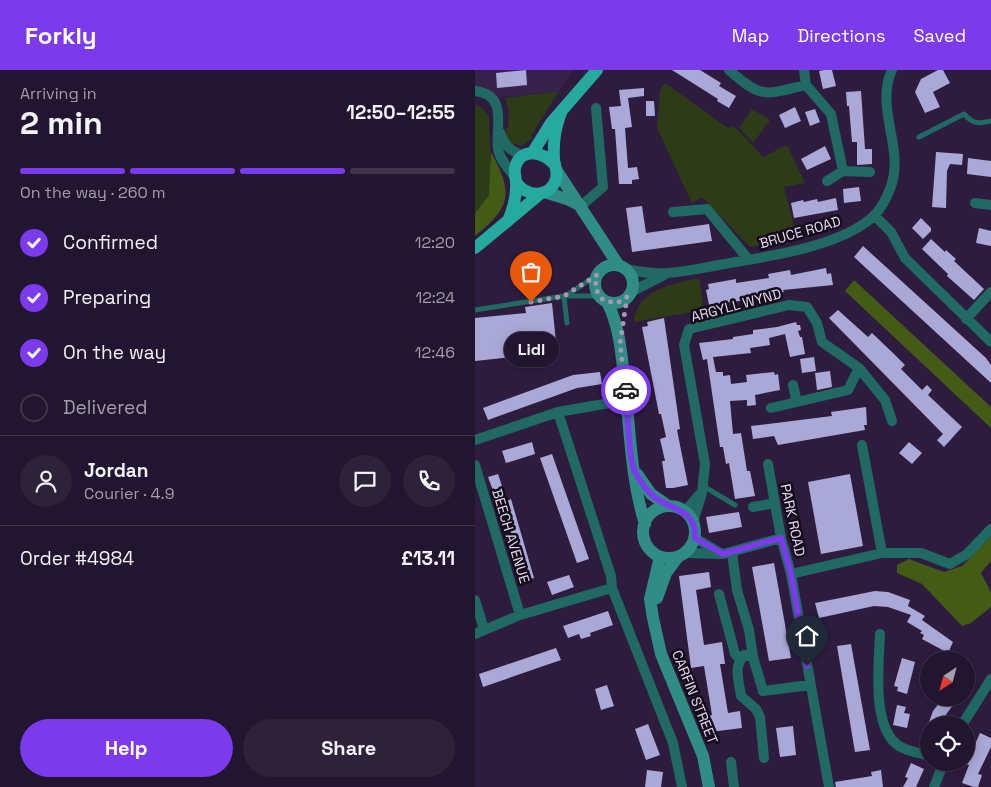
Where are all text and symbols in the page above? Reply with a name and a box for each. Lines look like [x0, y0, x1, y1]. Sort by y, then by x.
text: Forkly [25, 20, 97, 51]
text: Map [732, 24, 769, 47]
text: Directions [797, 24, 886, 47]
text: Saved [914, 24, 966, 47]
text: Arriving in [20, 83, 97, 104]
text: 12:50–12:55 [346, 100, 455, 125]
text: 2 min [20, 103, 103, 143]
text: On the way · 260 m [20, 182, 166, 203]
street label: BRUCE ROAD [757, 212, 843, 252]
icon: check [20, 229, 48, 257]
text: Confirmed [63, 230, 158, 255]
text: 12:20 [415, 232, 455, 253]
pin [510, 251, 552, 302]
icon: bag [517, 258, 545, 286]
icon: check [20, 284, 48, 312]
street label: ARGYLL WYND [689, 284, 783, 326]
text: Preparing [63, 285, 151, 310]
text: 12:24 [415, 287, 455, 308]
callout: Lidl [503, 332, 559, 367]
icon: check [20, 339, 48, 367]
text: Lidl [518, 339, 545, 360]
text: On the way [63, 340, 166, 365]
text: 12:46 [415, 342, 455, 363]
courier [601, 365, 651, 415]
icon: car [612, 376, 640, 404]
text: Delivered [63, 395, 148, 420]
button: person [20, 455, 72, 507]
button: chat [339, 455, 391, 507]
button: phone [403, 455, 455, 507]
text: Jordan [84, 458, 149, 483]
street label: PARK ROAD [777, 482, 809, 558]
text: Courier · 4.9 [84, 483, 174, 504]
street label: BEECH AVENUE [488, 487, 534, 585]
text: Order #4984 [20, 546, 134, 571]
text: £13.11 [401, 546, 455, 571]
pin [786, 615, 828, 666]
icon: home [793, 622, 821, 650]
street label: CARFIN STREET [668, 647, 722, 747]
north arrow [920, 651, 975, 706]
map controls [920, 651, 975, 771]
button: locate [920, 716, 975, 771]
button: Help [20, 719, 233, 777]
button: Share [243, 719, 455, 777]

